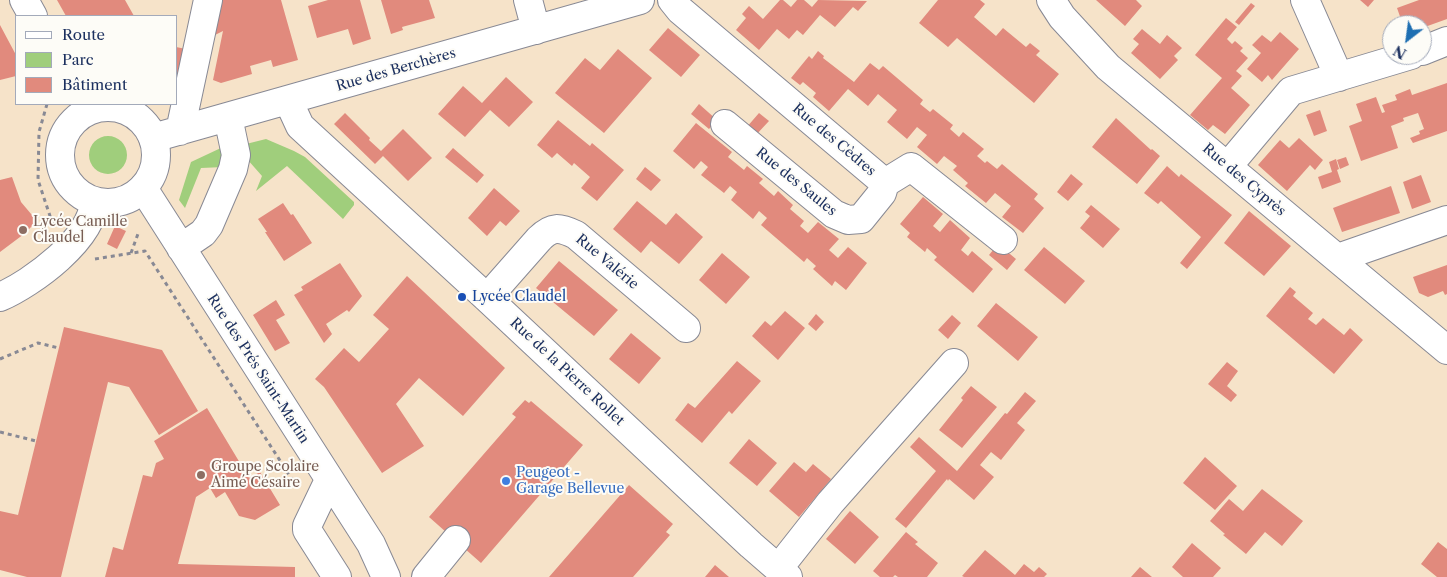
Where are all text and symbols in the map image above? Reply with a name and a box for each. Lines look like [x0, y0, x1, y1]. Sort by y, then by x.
legend [15, 15, 178, 105]
north arrow [1382, 15, 1432, 65]
text: Route [62, 25, 105, 44]
text: N [1390, 41, 1410, 63]
street label: Rue des Berchères [334, 45, 458, 95]
text: Parc [62, 50, 94, 69]
text: Bâtiment [62, 75, 127, 94]
street label: Rue des Cèdres [789, 100, 879, 180]
street label: Rue des Cyprès [1199, 140, 1289, 220]
street label: Rue des Saules [752, 144, 840, 220]
place label: Lycée Camille Claudel [33, 214, 127, 246]
marker: Lycée Camille Claudel [17, 224, 29, 236]
street label: Rue Valérie [572, 231, 642, 293]
place label: Lycée Claudel [472, 289, 566, 305]
street label: Rue des Prés Saint-Martin [203, 291, 313, 447]
marker: Lycée Claudel [456, 291, 468, 303]
street label: Rue de la Pierre Rollet [506, 315, 628, 429]
place label: Groupe Scolaire Aimé Césaire [211, 459, 319, 492]
place label: Peugeot - Garage Bellevue [516, 465, 624, 498]
marker: Groupe Scolaire Aimé Césaire [195, 469, 207, 481]
marker: Peugeot - Garage Bellevue [500, 475, 512, 487]

